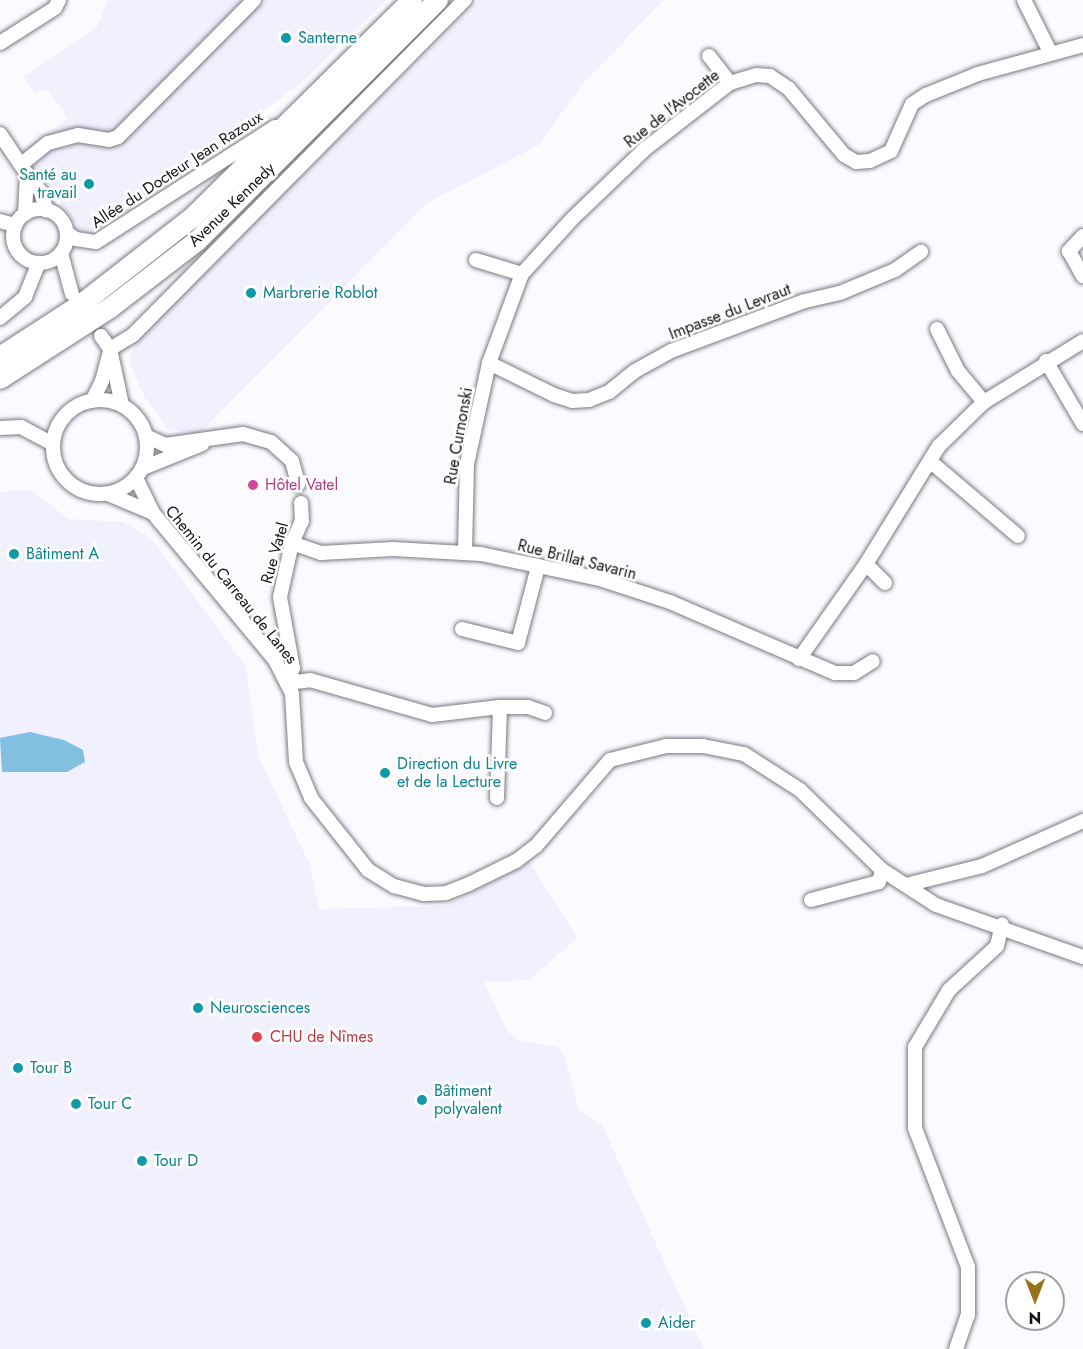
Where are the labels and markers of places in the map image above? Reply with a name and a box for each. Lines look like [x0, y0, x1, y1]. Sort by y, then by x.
place label: Santerne [298, 28, 357, 48]
marker: Santerne [279, 31, 293, 45]
place label: Santé au travail [19, 165, 77, 203]
marker: Santé au travail [82, 177, 96, 191]
place label: Marbrerie Roblot [263, 283, 378, 303]
marker: Marbrerie Roblot [244, 286, 258, 300]
place label: Hôtel Vatel [265, 475, 338, 495]
marker: Hôtel Vatel [246, 478, 260, 492]
place label: Bâtiment A [26, 544, 99, 564]
marker: Bâtiment A [7, 547, 21, 561]
place label: Direction du Livre et de la Lecture [397, 754, 517, 792]
marker: Direction du Livre et de la Lecture [378, 766, 392, 780]
place label: Neurosciences [210, 998, 310, 1018]
marker: Neurosciences [191, 1001, 205, 1015]
place label: CHU de Nîmes [270, 1027, 373, 1047]
marker: CHU de Nîmes [248, 1028, 266, 1046]
place label: Tour B [30, 1058, 72, 1078]
marker: Tour B [11, 1061, 25, 1075]
place label: Bâtiment polyvalent [434, 1081, 502, 1119]
marker: Bâtiment polyvalent [415, 1093, 429, 1107]
place label: Tour C [88, 1094, 132, 1114]
marker: Tour C [69, 1097, 83, 1111]
place label: Tour D [154, 1151, 198, 1171]
marker: Tour D [135, 1154, 149, 1168]
place label: Aider [658, 1313, 696, 1333]
marker: Aider [639, 1316, 653, 1330]

